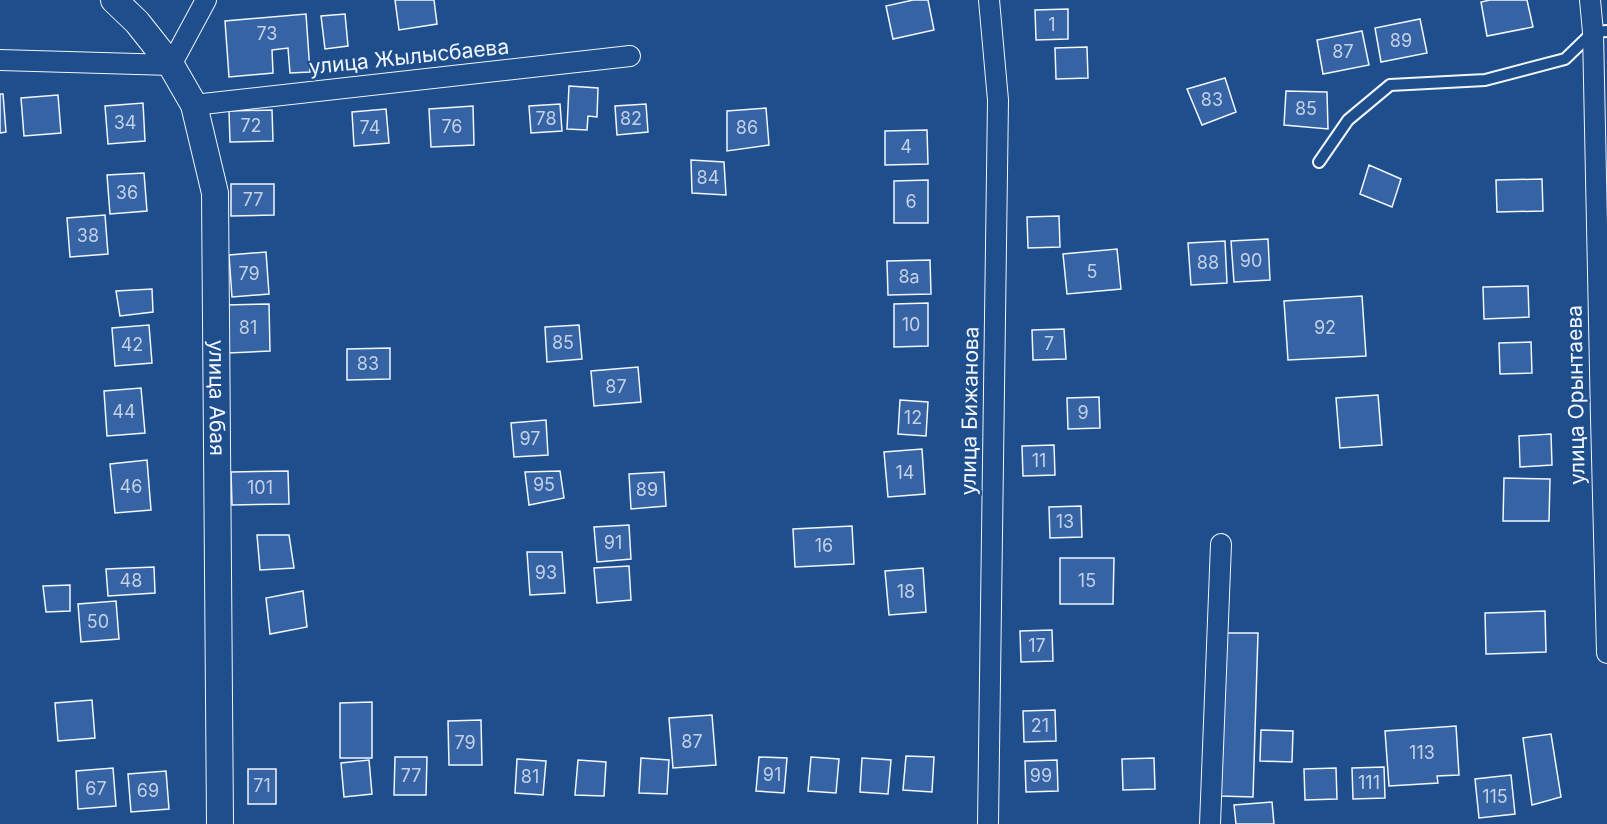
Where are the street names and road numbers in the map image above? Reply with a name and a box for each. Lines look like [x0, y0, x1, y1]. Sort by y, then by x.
street label: улица Жылысбаева [308, 34, 510, 79]
street label: улица Орынтаева [1561, 305, 1590, 485]
street label: улица Бижанова [956, 326, 983, 496]
street label: улица Абая [204, 340, 230, 456]

